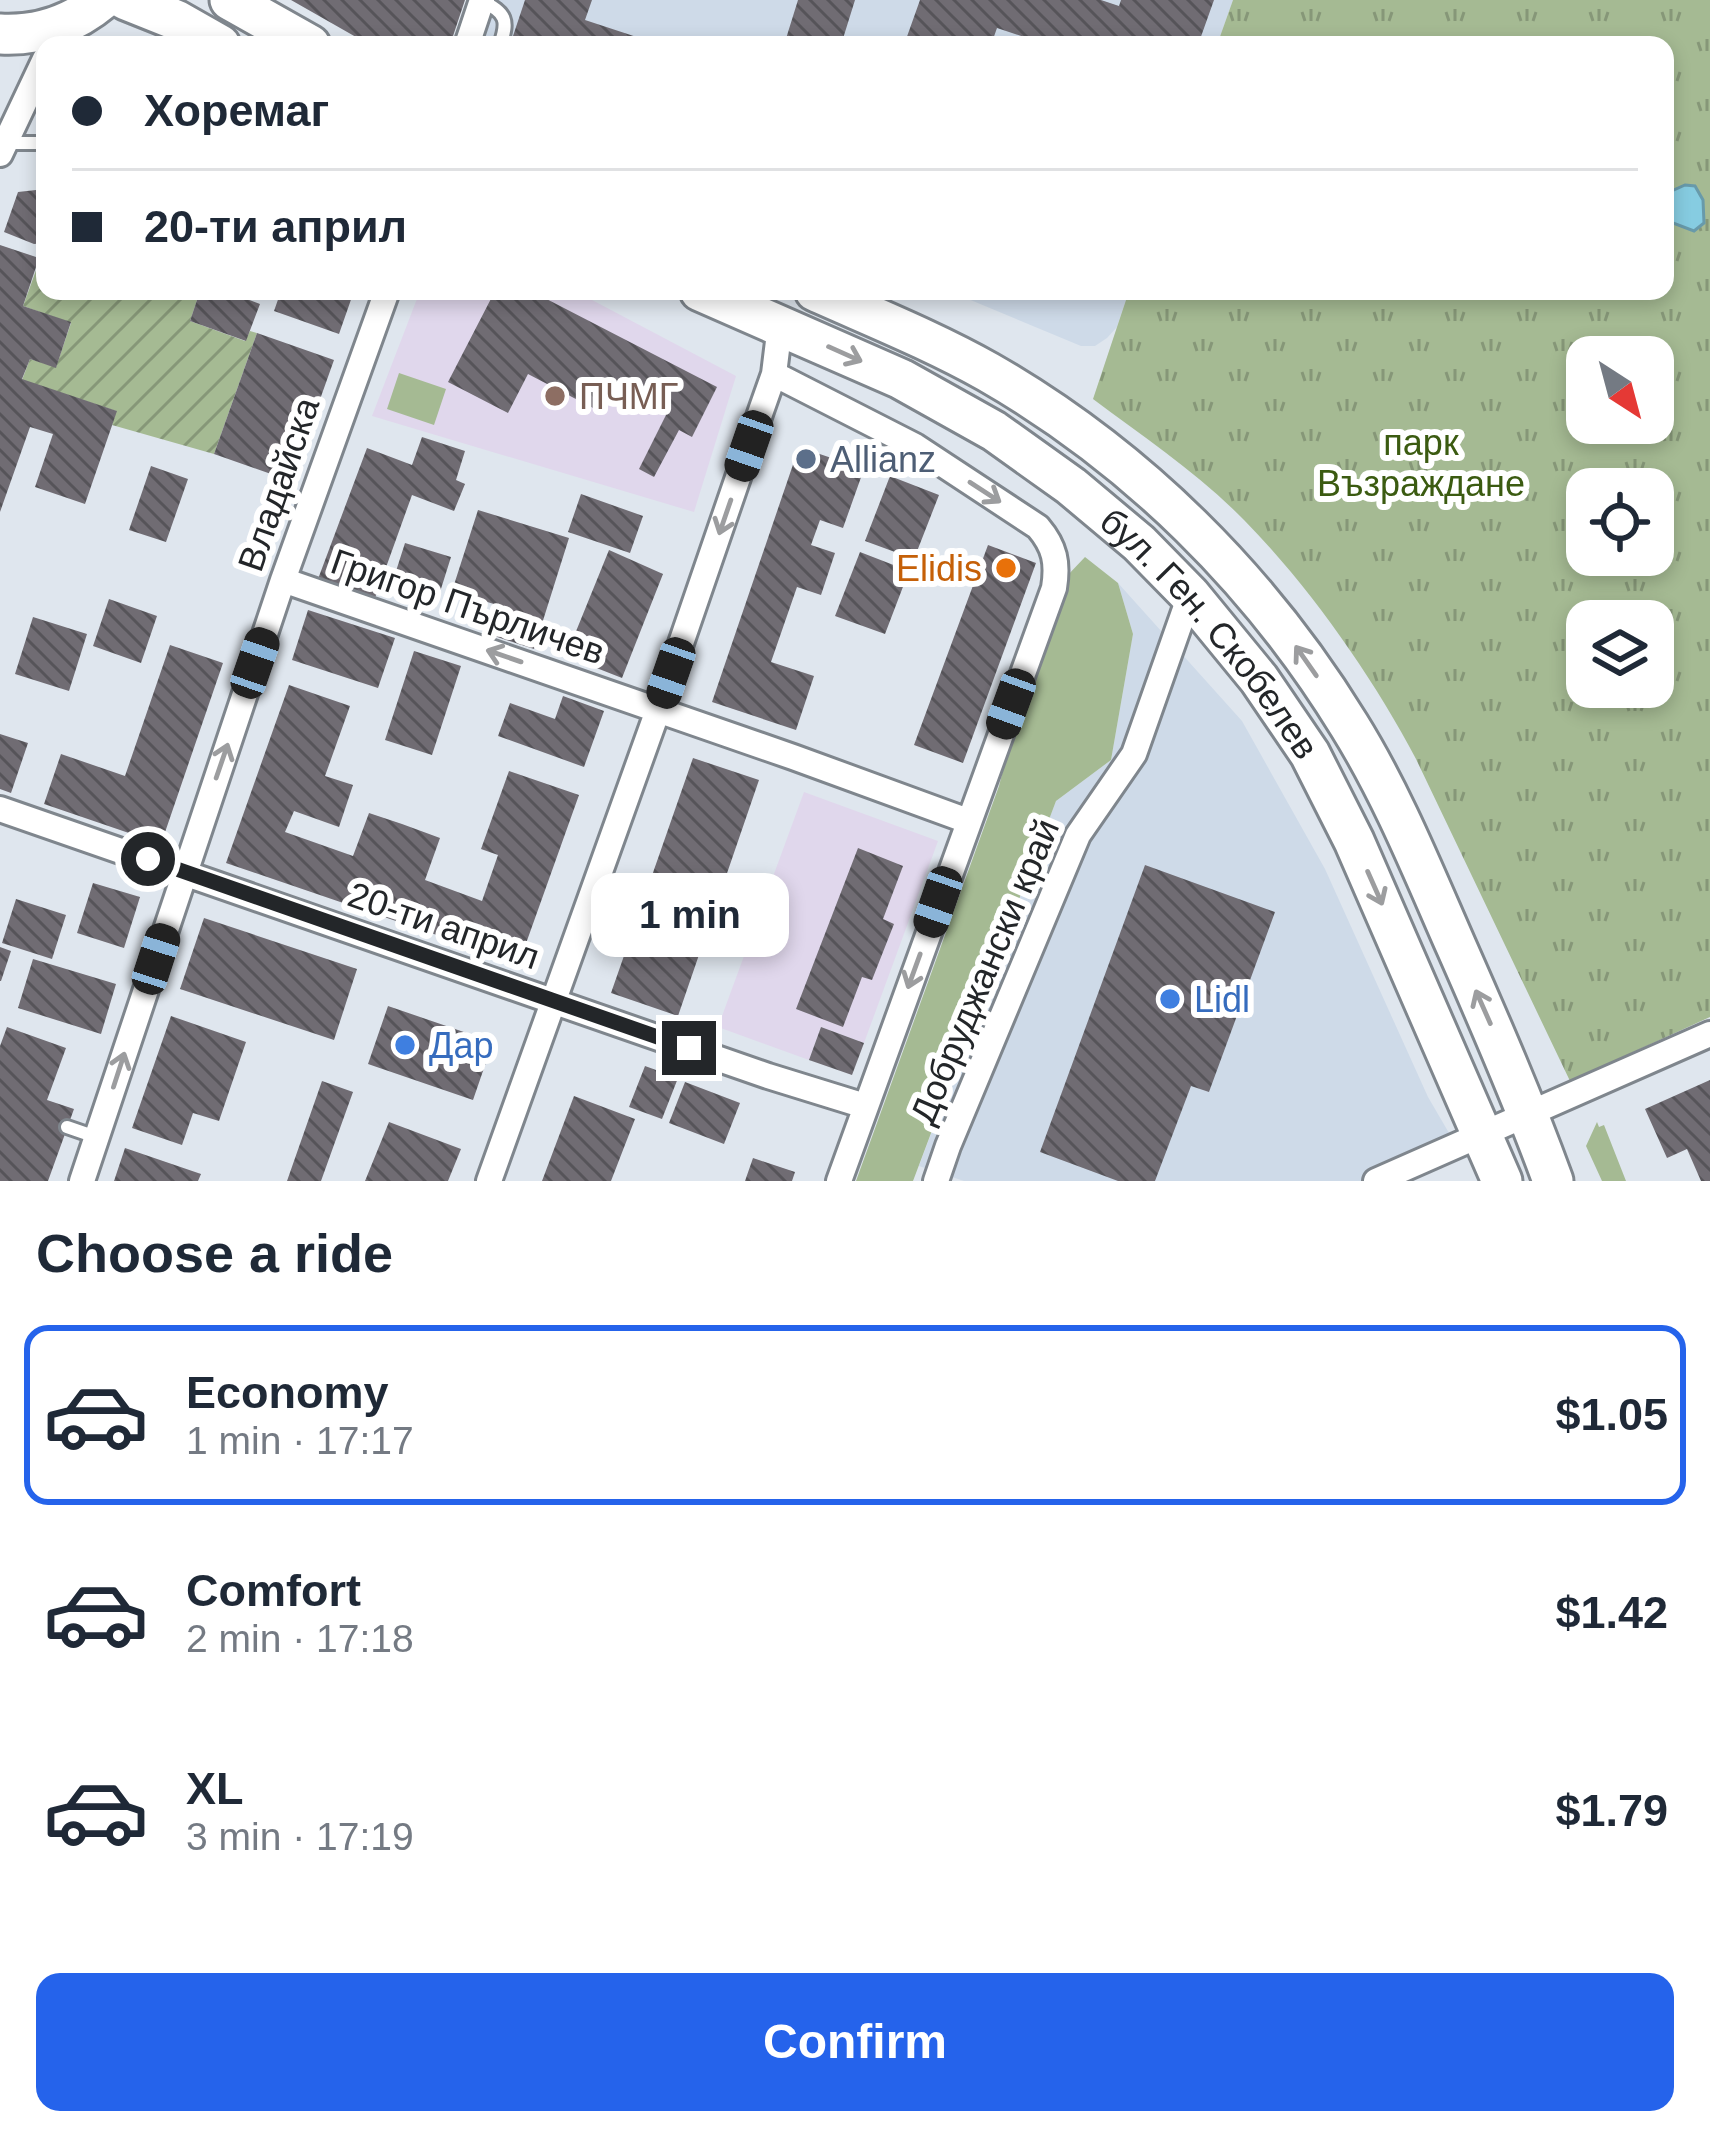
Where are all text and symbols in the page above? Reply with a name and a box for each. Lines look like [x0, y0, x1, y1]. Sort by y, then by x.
text: Хоремаг [144, 85, 329, 136]
text: 20-ти април [144, 201, 407, 252]
north arrow [1566, 336, 1674, 444]
map controls [1566, 336, 1674, 708]
one-way arrow [827, 345, 863, 367]
place label: ПЧМГ [579, 376, 678, 417]
marker: ПЧМГ [542, 383, 568, 409]
street label: Владайска [230, 391, 328, 576]
car [720, 406, 778, 486]
park label: парк Възраждане [1317, 422, 1525, 504]
place label: Allianz [830, 439, 936, 480]
marker: Allianz [793, 446, 819, 472]
button: locate [1566, 468, 1674, 576]
one-way arrow [968, 480, 1002, 505]
one-way arrow [713, 498, 734, 535]
street label: бул. Ген. Скобелев [1092, 500, 1327, 766]
street label: Григор Пърличев [326, 541, 610, 672]
place label: Elidis [896, 548, 982, 589]
marker: Elidis [993, 555, 1019, 581]
button: layers [1566, 600, 1674, 708]
car [226, 623, 284, 703]
car [642, 633, 700, 713]
one-way arrow [486, 644, 524, 666]
one-way arrow [1294, 644, 1319, 678]
car [982, 664, 1040, 744]
one-way arrow [213, 743, 234, 780]
street label: Добруджански край [902, 813, 1067, 1130]
route start [121, 832, 175, 886]
car [909, 862, 967, 942]
one-way arrow [1365, 870, 1387, 906]
street label: 20-ти април [343, 874, 545, 977]
callout: 1 min [590, 874, 788, 958]
text: 1 min [639, 893, 741, 936]
car [128, 919, 184, 999]
one-way arrow [902, 951, 923, 988]
place label: Lidl [1194, 979, 1250, 1020]
marker: Lidl [1157, 986, 1183, 1012]
one-way arrow [1470, 990, 1492, 1026]
route end [662, 1021, 716, 1075]
place label: Дар [429, 1025, 493, 1066]
marker: Дар [392, 1032, 418, 1058]
one-way arrow [110, 1052, 132, 1090]
text: Choose a ride [36, 1223, 393, 1283]
icon: car [42, 1361, 150, 1469]
text: Economy [186, 1367, 389, 1418]
text: $1.05 [1555, 1389, 1668, 1440]
text: 1 min · 17:17 [186, 1419, 414, 1462]
icon: car [42, 1559, 150, 1667]
text: Comfort [186, 1565, 361, 1616]
text: $1.42 [1555, 1587, 1668, 1638]
text: 2 min · 17:18 [186, 1617, 414, 1660]
icon: car [42, 1757, 150, 1865]
text: XL [186, 1763, 244, 1814]
text: $1.79 [1555, 1785, 1668, 1836]
text: 3 min · 17:19 [186, 1815, 414, 1858]
button: Confirm [36, 1973, 1674, 2111]

